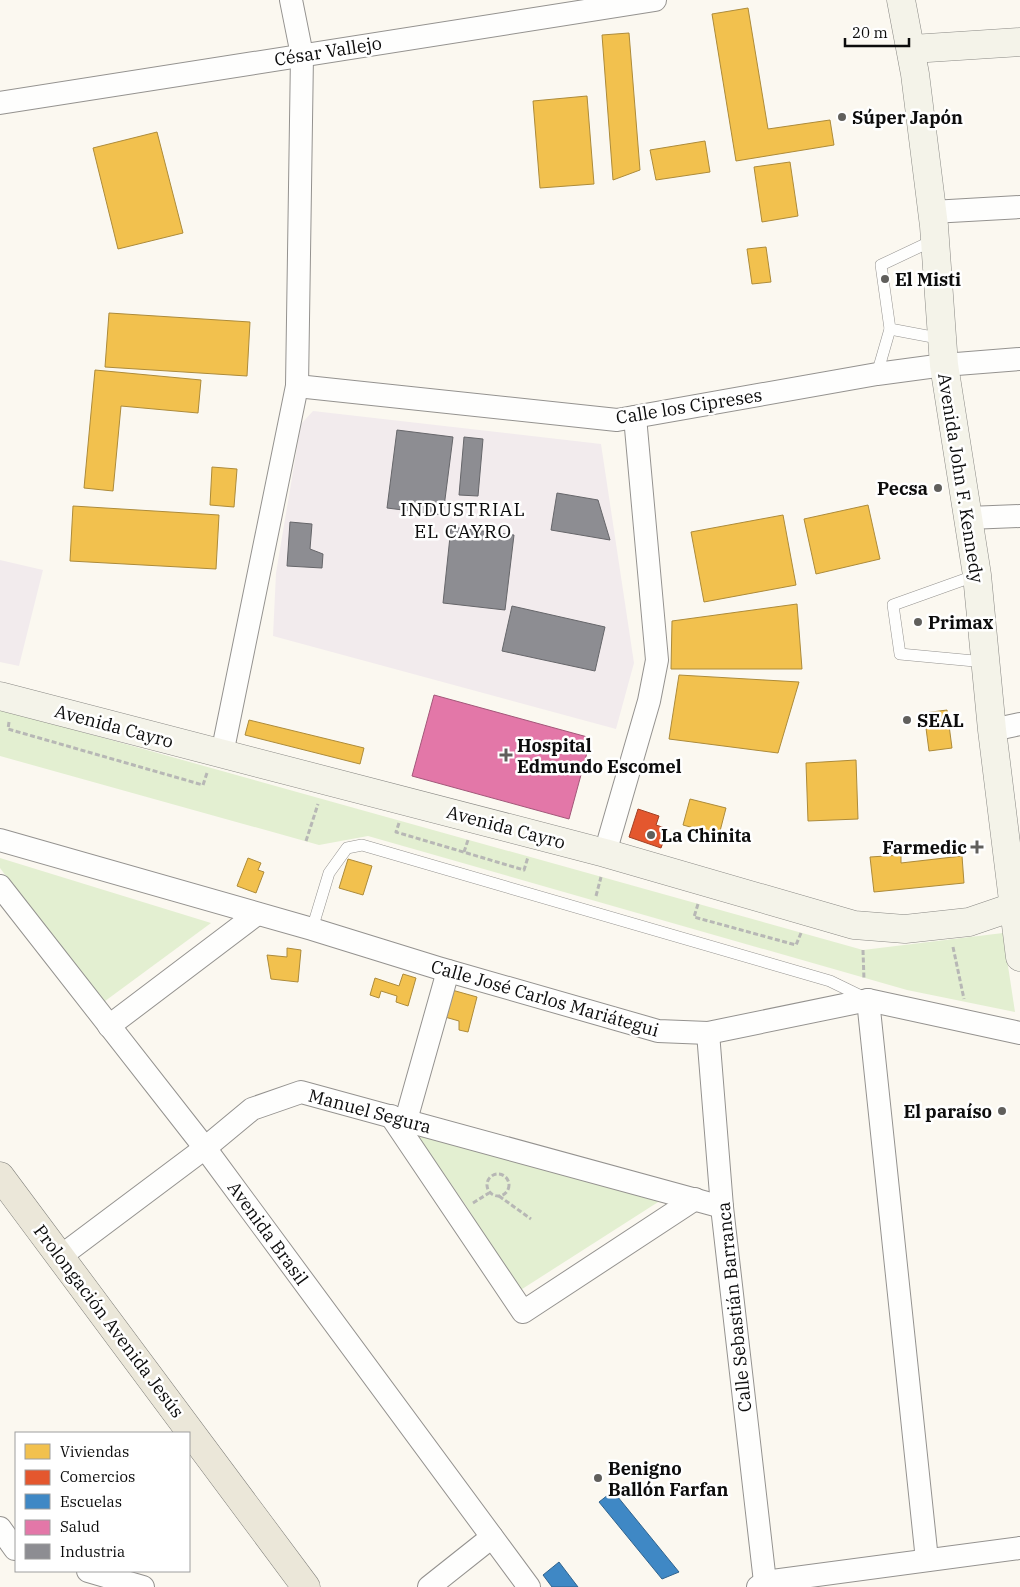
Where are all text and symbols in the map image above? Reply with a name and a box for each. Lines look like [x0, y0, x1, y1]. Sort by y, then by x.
scale bar [845, 15, 909, 47]
text: 20 m [852, 23, 888, 42]
street label: César Vallejo [273, 31, 383, 71]
place label: Súper Japón [852, 106, 963, 129]
marker: Súper Japón [836, 111, 848, 123]
place label: El Misti [895, 268, 961, 291]
marker: El Misti [879, 273, 891, 285]
street label: Avenida John F. Kennedy [933, 372, 989, 585]
street label: Calle los Cipreses [614, 383, 764, 429]
place label: Pecsa [877, 477, 928, 500]
marker: Pecsa [932, 482, 944, 494]
district label: INDUSTRIAL EL CAYRO [400, 497, 526, 543]
place label: Primax [928, 611, 994, 634]
marker: Primax [912, 616, 924, 628]
street label: Avenida Cayro [52, 699, 176, 753]
place label: SEAL [917, 709, 964, 732]
marker: SEAL [901, 714, 913, 726]
place label: Hospital Edmundo Escomel [517, 734, 682, 778]
marker: Hospital Edmundo Escomel [499, 748, 513, 762]
street label: Avenida Cayro [444, 800, 568, 854]
place label: La Chinita [661, 824, 751, 847]
marker: La Chinita [645, 829, 657, 841]
place label: Farmedic [882, 836, 967, 859]
marker: Farmedic [971, 841, 983, 853]
street label: Calle José Carlos Mariátegui [428, 954, 662, 1042]
street label: Manuel Segura [306, 1084, 434, 1139]
place label: El paraíso [903, 1100, 992, 1123]
marker: El paraíso [996, 1105, 1008, 1117]
street label: Avenida Brasil [223, 1177, 313, 1289]
street label: Calle Sebastián Barranca [711, 1201, 756, 1413]
street label: Prolongación Avenida Jesús [29, 1220, 189, 1422]
legend [15, 1432, 190, 1572]
text: Viviendas [60, 1442, 129, 1461]
place label: Benigno Ballón Farfan [608, 1457, 728, 1501]
text: Comercios [60, 1467, 135, 1486]
marker: Benigno Ballón Farfan [592, 1472, 604, 1484]
text: Escuelas [60, 1492, 122, 1511]
text: Salud [60, 1517, 100, 1536]
text: Industria [60, 1542, 125, 1561]

